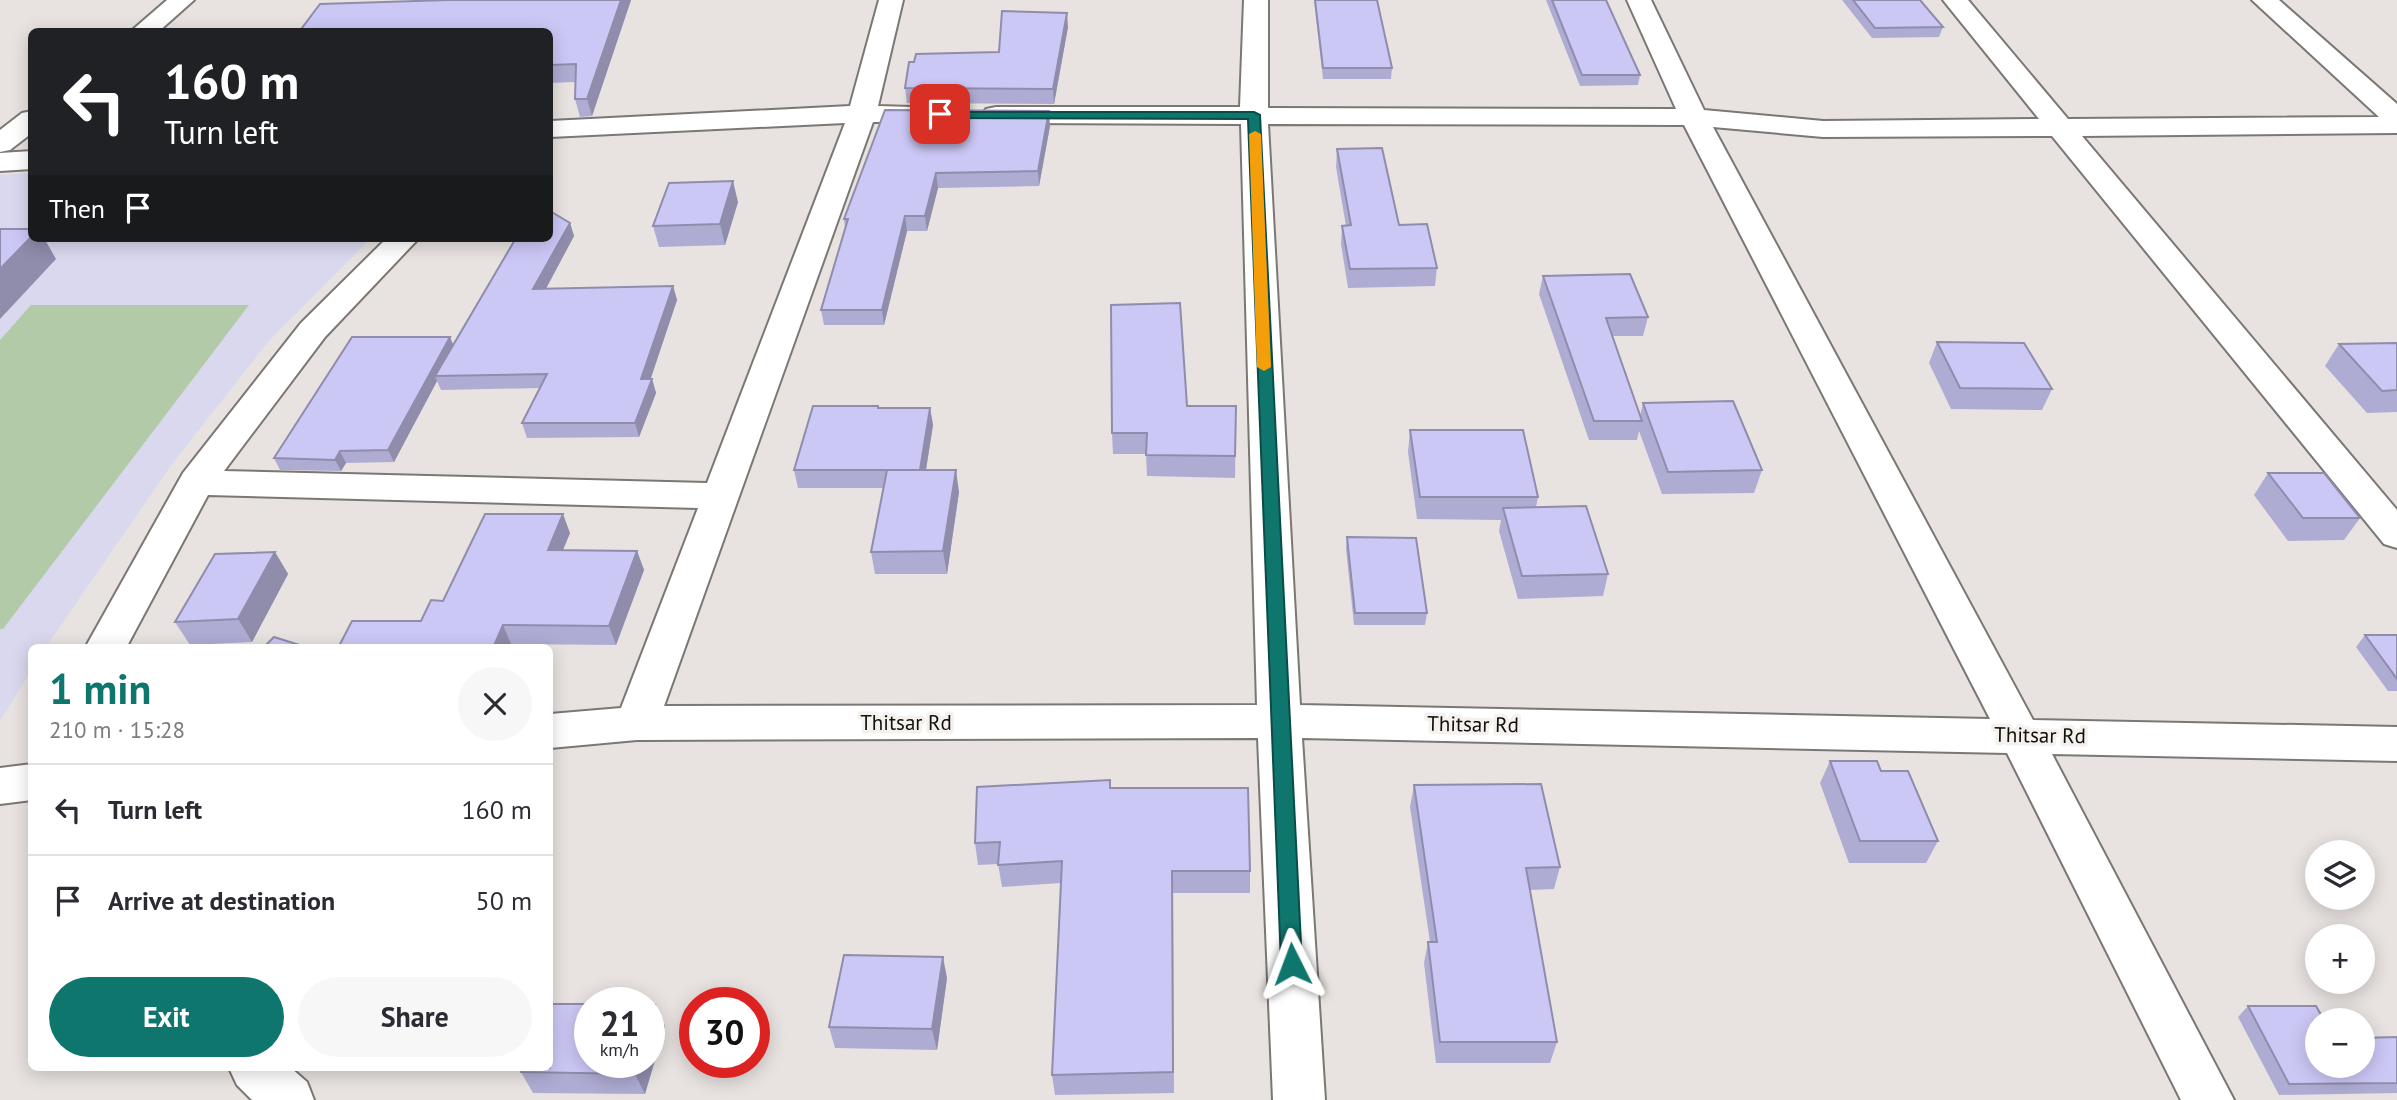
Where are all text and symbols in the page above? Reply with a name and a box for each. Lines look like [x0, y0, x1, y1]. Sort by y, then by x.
text: 160 m [164, 49, 299, 113]
icon: left [49, 56, 140, 147]
pin [910, 84, 970, 144]
icon: arrive [921, 95, 959, 133]
text: Turn left [164, 111, 279, 153]
icon: arrive [119, 189, 157, 227]
text: Then [49, 192, 105, 225]
text: 1 min [49, 661, 151, 716]
button: close [458, 667, 532, 741]
street label: Thitsar Rd [860, 709, 952, 736]
street label: Thitsar Rd [1427, 710, 1519, 738]
text: 210 m · 15:28 [49, 715, 185, 744]
street label: Thitsar Rd [1994, 721, 2086, 749]
icon: left [49, 791, 87, 829]
text: Turn left [108, 793, 202, 826]
text: 160 m [461, 793, 532, 826]
map controls [2305, 840, 2375, 1078]
button: layers [2305, 840, 2375, 910]
icon: arrive [49, 882, 87, 920]
text: Arrive at destination [108, 884, 335, 917]
text: 50 m [476, 884, 532, 917]
button: + [2305, 924, 2375, 994]
position arrow [1255, 927, 1329, 1001]
button: Exit [49, 977, 284, 1057]
button: Share [298, 977, 532, 1057]
speed limit sign: 30 [679, 987, 770, 1078]
text: 21 [600, 1000, 639, 1046]
button: − [2305, 1008, 2375, 1078]
text: km/h [600, 1038, 639, 1061]

